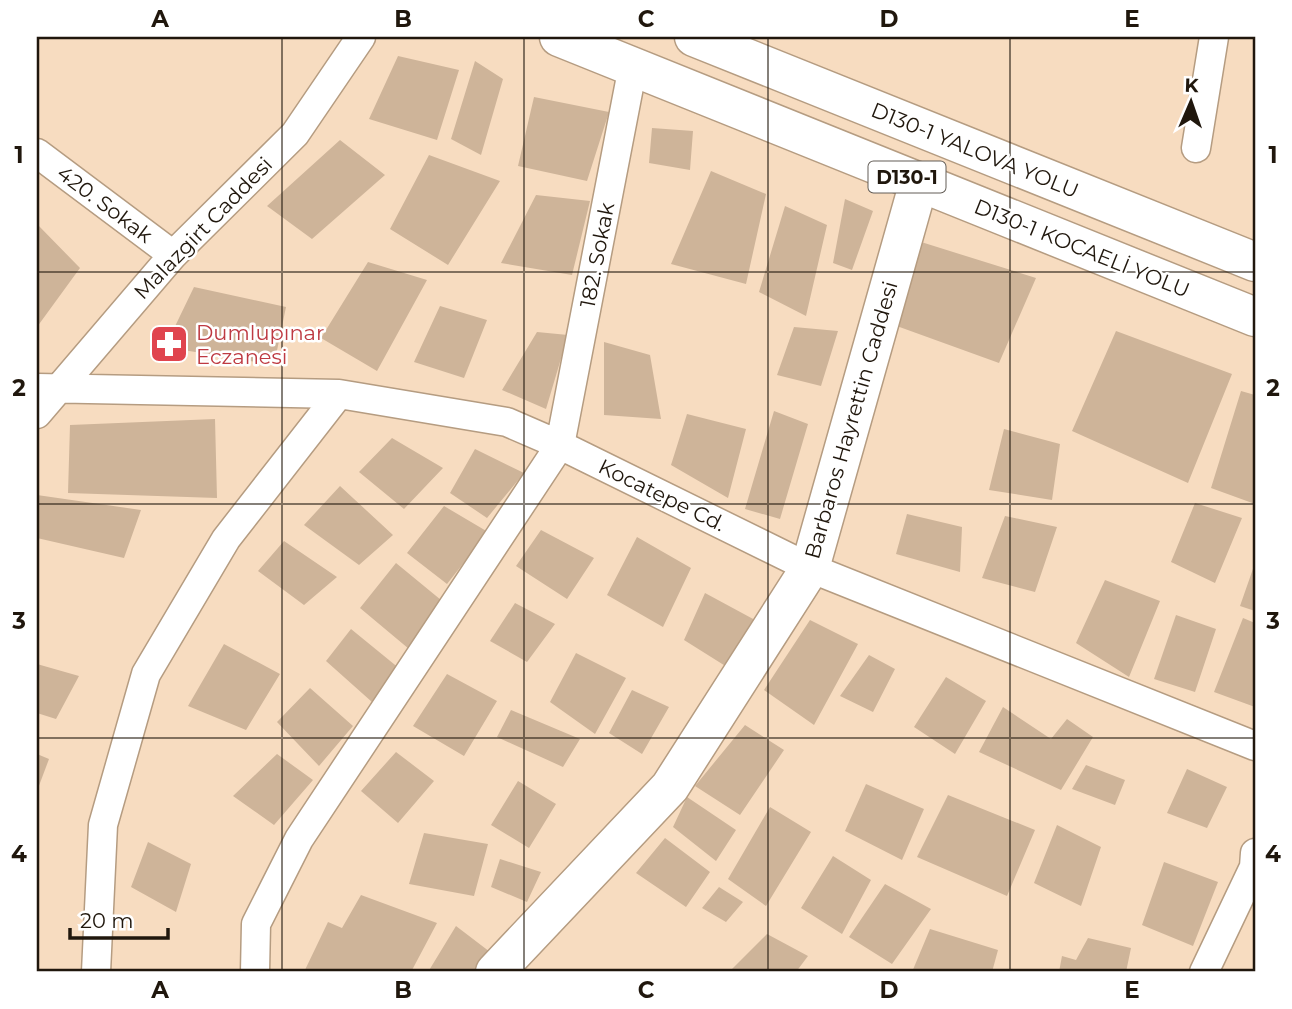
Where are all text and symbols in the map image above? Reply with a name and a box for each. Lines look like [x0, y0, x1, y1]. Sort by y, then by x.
text: A [150, 5, 169, 33]
text: B [394, 5, 412, 33]
text: C [638, 5, 655, 33]
text: D [880, 5, 899, 33]
text: E [1124, 5, 1140, 33]
north arrow [1156, 66, 1226, 136]
text: K [1184, 74, 1200, 97]
street label: D130-1 YALOVA YOLU [868, 97, 1082, 203]
text: 1 [14, 141, 24, 169]
text: 1 [1268, 141, 1278, 169]
street label: Malazgirt Caddesi [129, 152, 277, 304]
street label: 420. Sokak [52, 160, 158, 248]
road number: D130-1 [869, 162, 946, 192]
street label: D130-1 KOCAELİ YOLU [971, 193, 1193, 303]
street label: 182. Sokak [575, 200, 620, 310]
street label: Barbaros Hayrettin Caddesi [799, 278, 903, 562]
place label: Dumlupınar Eczanesi [196, 320, 324, 369]
pharmacy icon: Dumlupınar Eczanesi [148, 323, 190, 365]
text: 2 [12, 374, 26, 402]
text: 2 [1266, 374, 1280, 402]
street label: Kocatepe Cd. [594, 453, 730, 537]
text: 3 [11, 607, 26, 635]
text: 3 [1265, 607, 1280, 635]
text: 4 [11, 840, 27, 868]
text: 4 [1265, 840, 1281, 868]
scale bar [70, 897, 168, 941]
text: 20 m [80, 908, 134, 933]
text: A [150, 976, 169, 1004]
text: B [394, 976, 412, 1004]
text: C [638, 976, 655, 1004]
text: D [880, 976, 899, 1004]
text: E [1124, 976, 1140, 1004]

